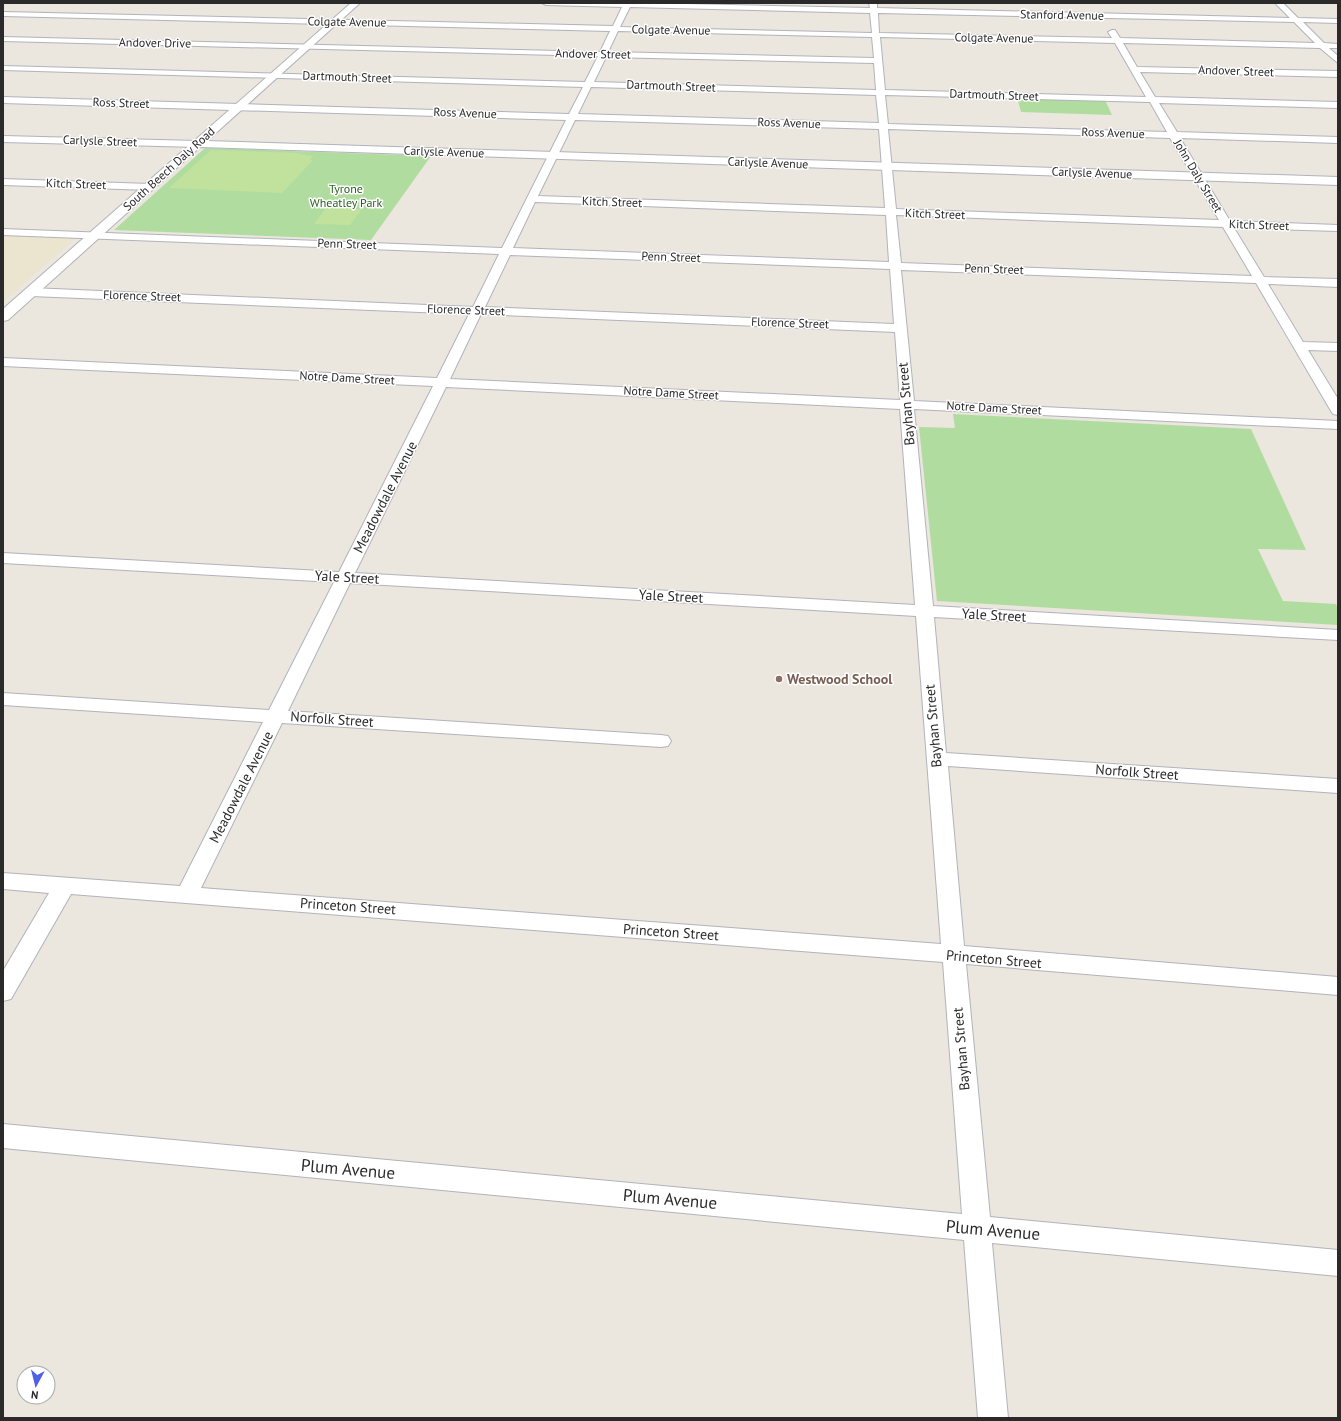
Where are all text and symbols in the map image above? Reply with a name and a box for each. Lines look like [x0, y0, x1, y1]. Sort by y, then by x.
street label: Stanford Avenue [1020, 6, 1104, 23]
street label: Colgate Avenue [307, 13, 387, 30]
street label: Colgate Avenue [631, 21, 711, 38]
street label: Colgate Avenue [954, 29, 1034, 46]
street label: Andover Drive [119, 34, 191, 51]
street label: Andover Street [555, 45, 631, 62]
street label: Andover Street [1198, 62, 1274, 79]
street label: Dartmouth Street [302, 67, 392, 86]
street label: Dartmouth Street [626, 76, 716, 95]
street label: Dartmouth Street [949, 85, 1039, 104]
street label: Ross Street [92, 94, 150, 111]
street label: Ross Avenue [433, 104, 497, 121]
street label: Ross Avenue [757, 114, 821, 131]
street label: South Beech Daly Road [120, 123, 218, 214]
street label: Ross Avenue [1081, 124, 1145, 141]
street label: Carlysle Street [63, 132, 137, 149]
street label: John Daly Street [1170, 136, 1226, 215]
street label: Carlysle Avenue [403, 143, 485, 160]
street label: Carlysle Avenue [727, 154, 809, 171]
street label: Carlysle Avenue [1051, 164, 1133, 181]
street label: Kitch Street [46, 175, 106, 192]
park label: Tyrone Wheatley Park [310, 181, 382, 210]
street label: Kitch Street [582, 193, 642, 210]
street label: Kitch Street [905, 205, 965, 222]
street label: Kitch Street [1229, 216, 1289, 233]
street label: Penn Street [317, 235, 377, 252]
street label: Penn Street [641, 248, 701, 265]
street label: Penn Street [964, 260, 1024, 277]
street label: Florence Street [103, 287, 181, 304]
street label: Florence Street [427, 301, 505, 318]
street label: Florence Street [751, 314, 829, 331]
street label: Bayhan Street [893, 361, 919, 446]
street label: Notre Dame Street [299, 368, 395, 387]
street label: Notre Dame Street [623, 383, 719, 402]
street label: Notre Dame Street [946, 398, 1042, 417]
street label: Meadowdale Avenue [349, 438, 421, 556]
street label: Yale Street [314, 566, 380, 588]
street label: Yale Street [638, 585, 704, 607]
street label: Yale Street [961, 604, 1027, 626]
place label: Westwood School [787, 670, 893, 688]
marker: Westwood School [774, 674, 784, 684]
street label: Bayhan Street [920, 683, 946, 768]
street label: Norfolk Street [290, 707, 374, 731]
street label: Meadowdale Avenue [205, 728, 277, 846]
street label: Norfolk Street [1095, 760, 1179, 784]
street label: Princeton Street [300, 894, 397, 918]
street label: Princeton Street [623, 920, 720, 944]
street label: Princeton Street [945, 946, 1043, 972]
street label: Bayhan Street [948, 1006, 974, 1091]
street label: Plum Avenue [300, 1154, 396, 1184]
street label: Plum Avenue [622, 1184, 718, 1214]
street label: Plum Avenue [945, 1215, 1041, 1245]
north arrow [16, 1365, 56, 1405]
text: N [30, 1388, 39, 1402]

